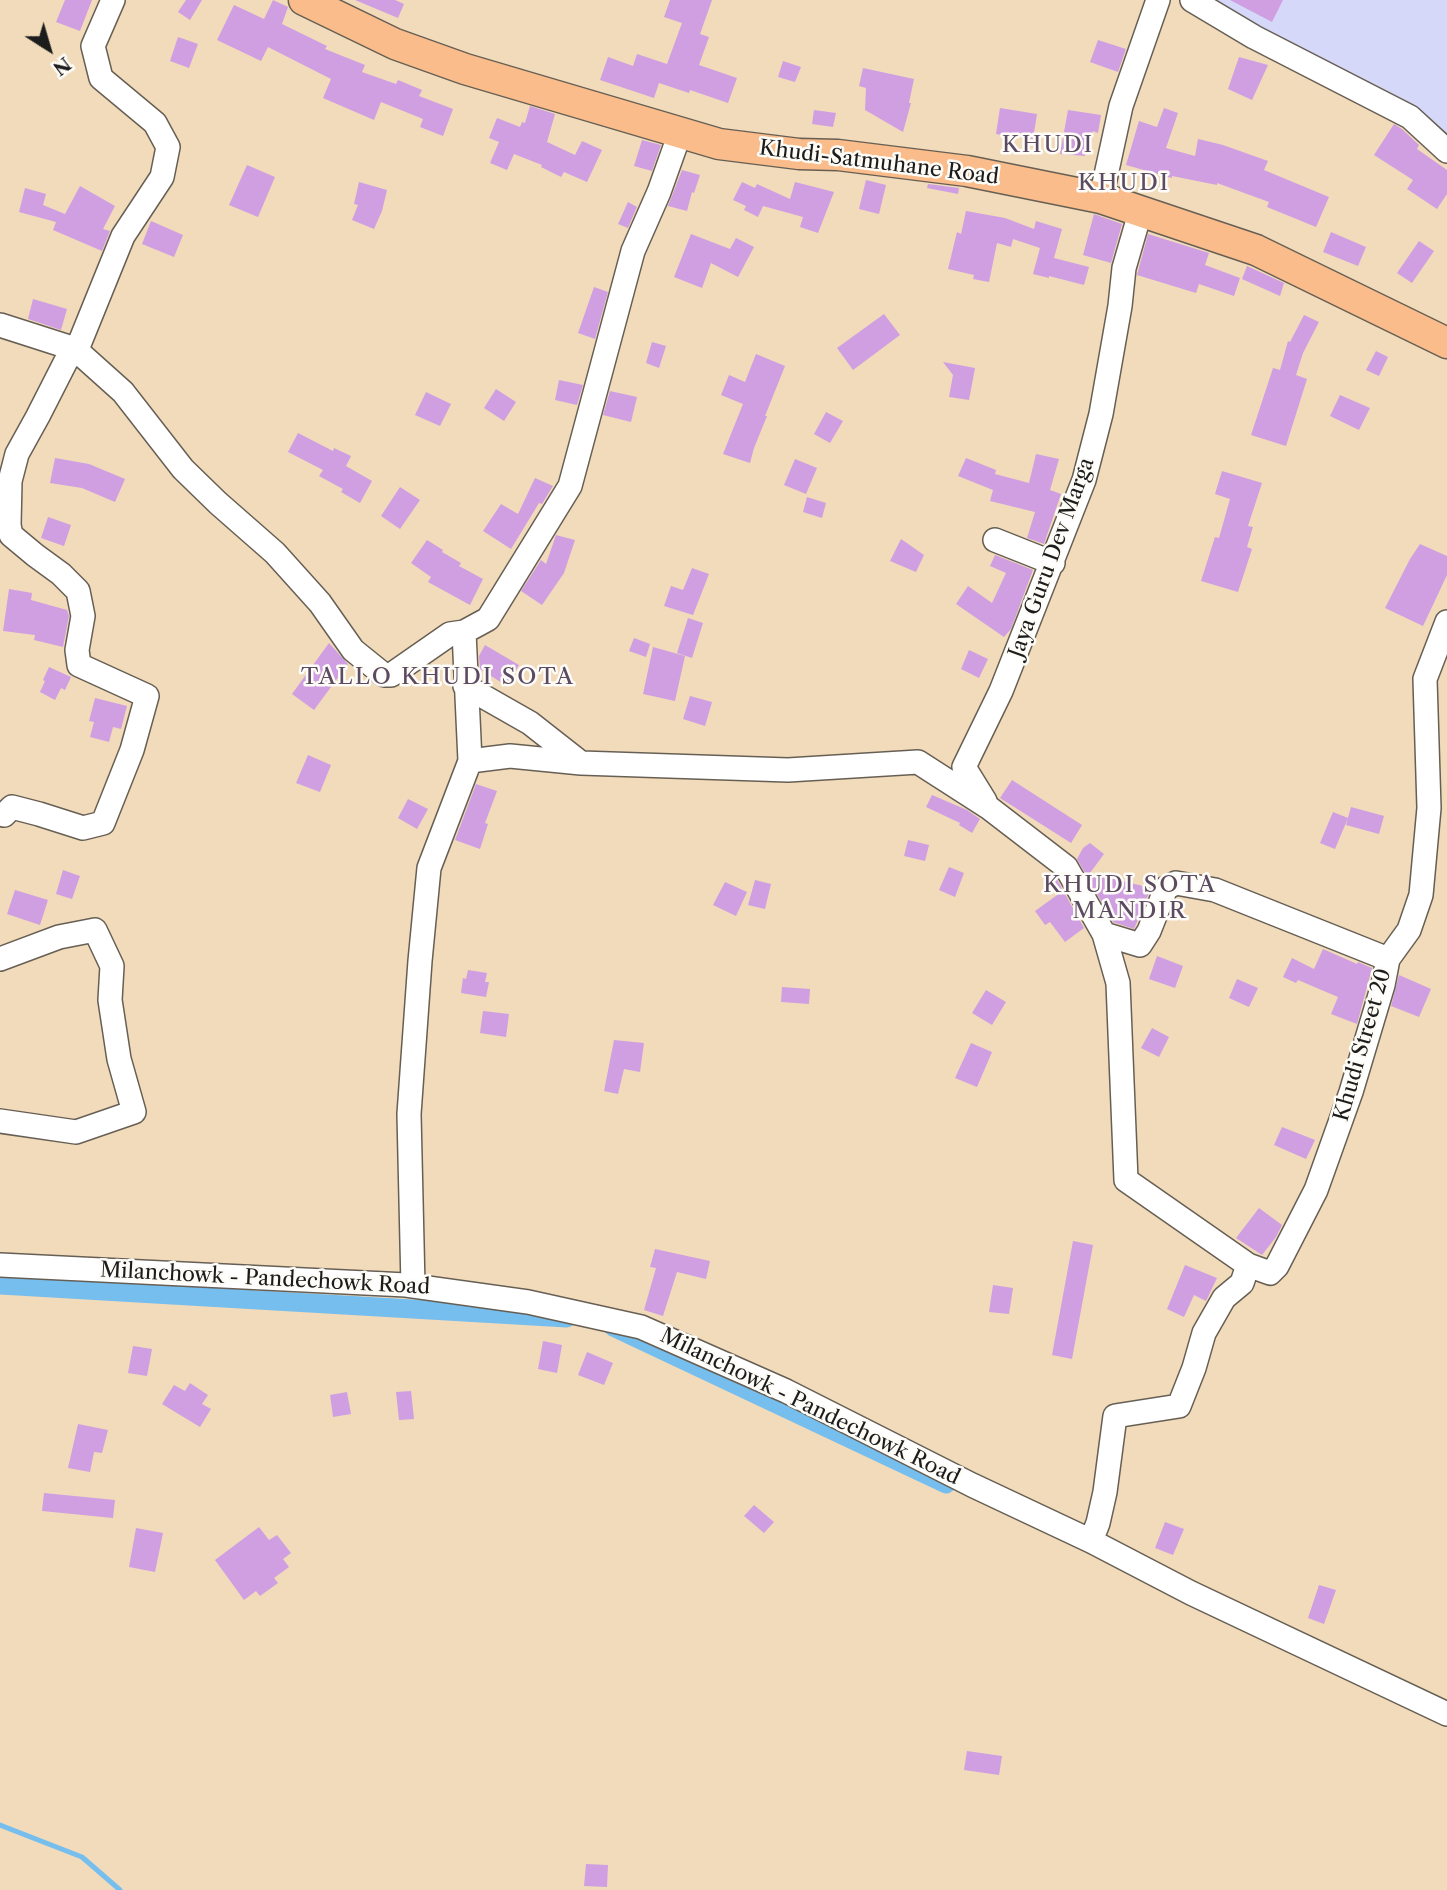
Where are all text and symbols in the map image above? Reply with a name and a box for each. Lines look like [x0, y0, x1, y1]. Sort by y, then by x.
north arrow [14, 14, 84, 84]
text: N [48, 52, 75, 80]
district label: KHUDI [1002, 131, 1094, 159]
street label: Khudi-Satmuhane Road [758, 136, 1000, 190]
district label: KHUDI [1078, 169, 1170, 197]
street label: Jaya Guru Dev Marga [1004, 455, 1100, 661]
district label: TALLO KHUDI SOTA [303, 663, 573, 691]
district label: KHUDI SOTA MANDIR [1044, 871, 1216, 925]
street label: Khudi Street 20 [1329, 966, 1397, 1124]
street label: Milanchowk - Pandechowk Road [99, 1258, 431, 1300]
street label: Milanchowk - Pandechowk Road [656, 1323, 964, 1491]

